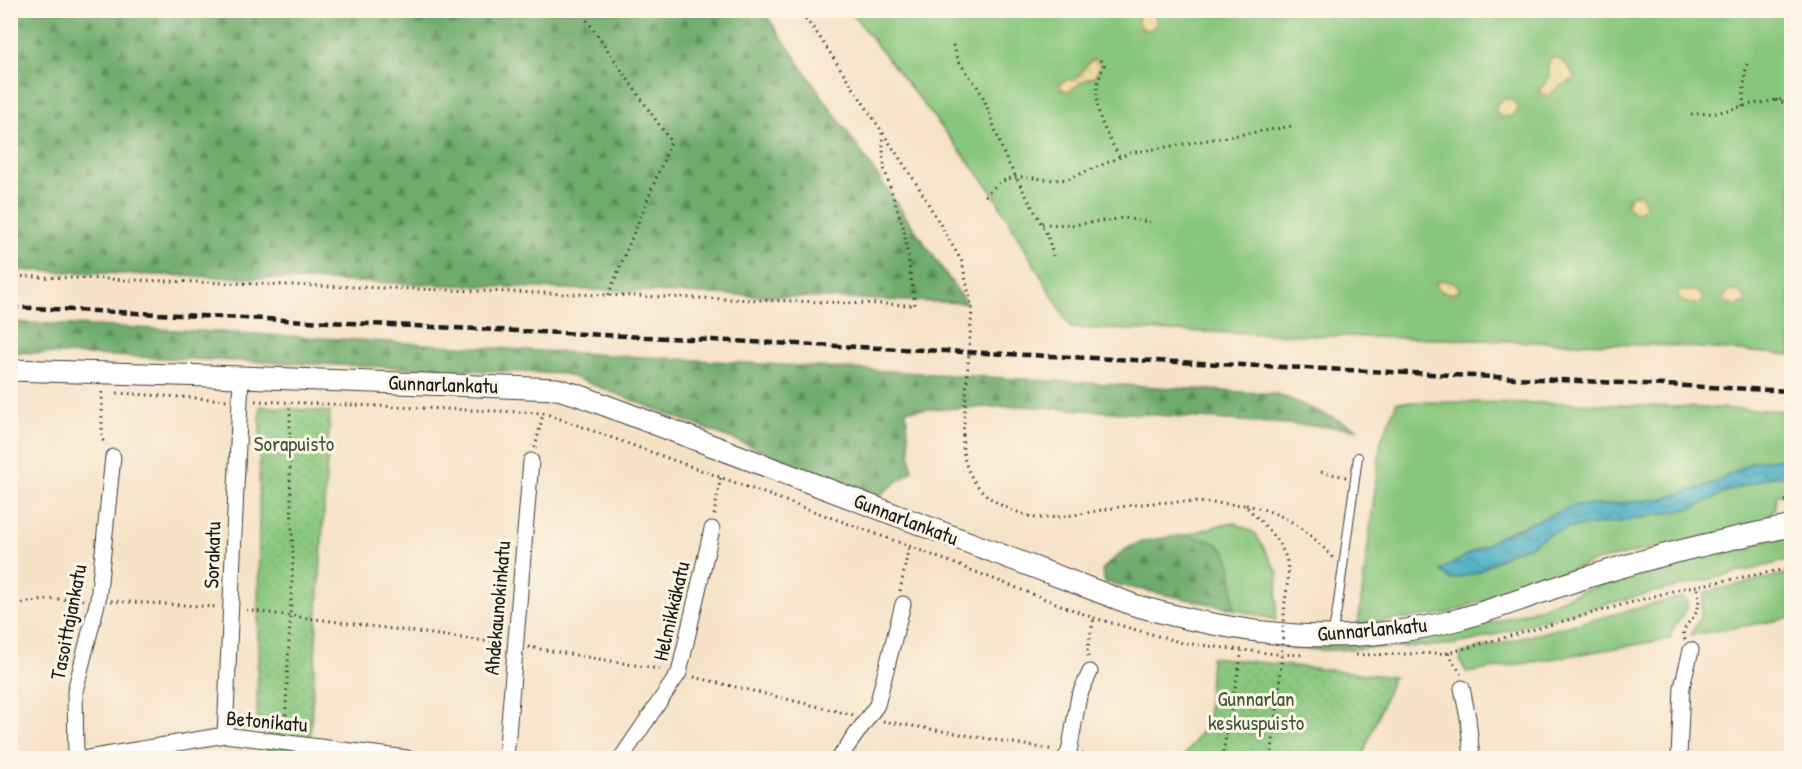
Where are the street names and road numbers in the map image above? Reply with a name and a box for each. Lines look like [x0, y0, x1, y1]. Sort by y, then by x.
street label: Gunnarlankatu [388, 368, 499, 400]
street label: Gunnarlankatu [850, 486, 963, 552]
street label: Sorakatu [196, 520, 228, 589]
street label: Ahdekaunokinkatu [477, 539, 517, 676]
street label: Helmikkäkatu [646, 558, 697, 663]
street label: Tasoittajankatu [43, 561, 94, 682]
street label: Gunnarlankatu [1316, 610, 1428, 648]
street label: Betonikatu [225, 703, 309, 739]

